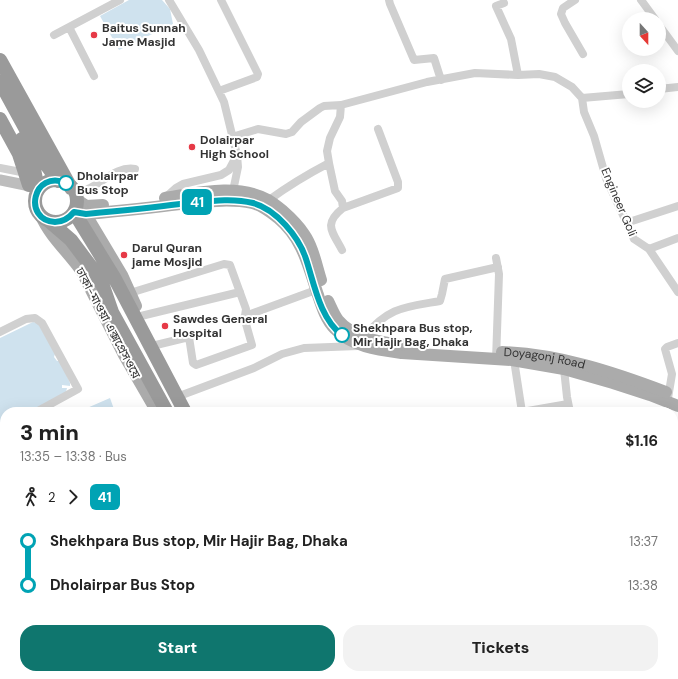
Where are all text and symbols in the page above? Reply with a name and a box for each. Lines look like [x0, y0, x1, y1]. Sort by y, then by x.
north arrow [622, 12, 666, 56]
map controls [622, 12, 666, 108]
place label: Baitus Sunnah Jame Masjid [102, 20, 186, 50]
marker: Baitus Sunnah Jame Masjid [89, 30, 99, 40]
button: layers [622, 64, 666, 108]
place label: Dolairpar High School [200, 132, 269, 162]
marker: Dolairpar High School [187, 142, 197, 152]
street label: Engineer Goli [597, 165, 641, 239]
place label: Dholairpar Bus Stop [77, 168, 139, 198]
marker: Dholairpar Bus Stop [58, 175, 74, 191]
line badge: 41 [179, 189, 215, 215]
text: 41 [190, 193, 204, 211]
place label: Darul Quran jame Mosjid [131, 240, 203, 270]
marker: Darul Quran jame Mosjid [119, 250, 129, 260]
street label: ঢাকা-মাওয়া এক্সপ্রেসওয়ে [71, 264, 144, 382]
place label: Sawdes General Hospital [173, 311, 267, 341]
place label: Shekhpara Bus stop, Mir Hajir Bag, Dhaka [353, 320, 473, 350]
marker: Sawdes General Hospital [160, 321, 170, 331]
marker: Shekhpara Bus stop, Mir Hajir Bag, Dhaka [334, 327, 350, 343]
street label: Doyagonj Road [503, 344, 587, 373]
text: 3 min [20, 418, 79, 447]
text: $1.16 [625, 431, 658, 451]
text: 13:35 – 13:38 · Bus [20, 448, 127, 465]
icon: walk [20, 486, 42, 508]
icon: forward [62, 486, 84, 508]
text: 41 [98, 488, 112, 506]
text: 2 [48, 489, 56, 506]
text: Shekhpara Bus stop, Mir Hajir Bag, Dhaka [50, 531, 348, 551]
text: 13:37 [629, 533, 658, 550]
text: Dholairpar Bus Stop [50, 575, 195, 595]
text: 13:38 [628, 577, 658, 594]
button: Start [20, 625, 335, 671]
button: Tickets [343, 625, 658, 671]

